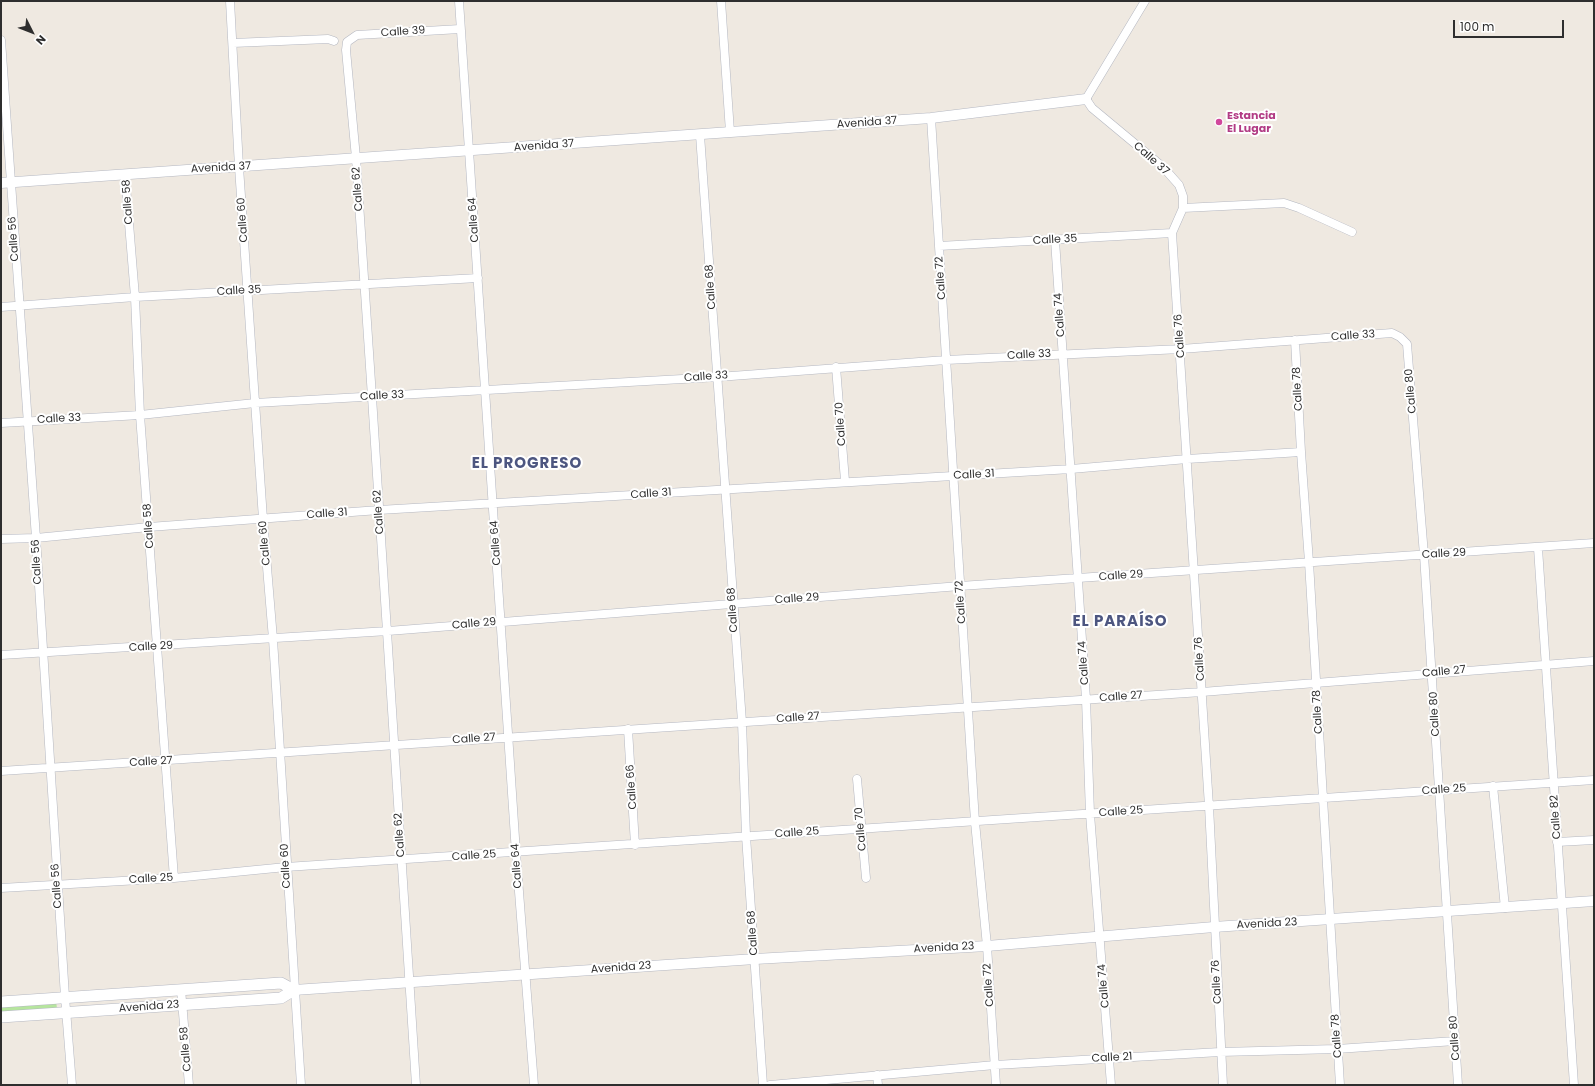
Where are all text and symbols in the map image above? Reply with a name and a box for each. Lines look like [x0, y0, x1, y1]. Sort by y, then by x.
north arrow [12, 12, 52, 52]
scale bar [1455, 12, 1566, 38]
text: 100 m [1460, 18, 1494, 35]
street label: Calle 39 [380, 24, 426, 40]
text: N [32, 32, 50, 48]
place label: Estancia El Lugar [1227, 109, 1276, 135]
street label: Avenida 37 [836, 114, 898, 132]
marker: Estancia El Lugar [1214, 117, 1224, 127]
street label: Avenida 37 [513, 137, 575, 155]
street label: Calle 37 [1130, 140, 1172, 178]
street label: Avenida 37 [190, 160, 252, 176]
street label: Calle 62 [350, 166, 366, 212]
street label: Calle 58 [120, 179, 136, 225]
street label: Calle 60 [235, 197, 251, 243]
street label: Calle 64 [466, 197, 482, 243]
street label: Calle 56 [6, 216, 22, 262]
street label: Calle 35 [1032, 232, 1078, 248]
street label: Calle 72 [933, 256, 949, 300]
street label: Calle 68 [703, 264, 719, 310]
street label: Calle 35 [216, 283, 262, 299]
street label: Calle 74 [1052, 293, 1068, 337]
street label: Calle 76 [1172, 314, 1188, 358]
street label: Calle 33 [1331, 328, 1375, 344]
street label: Calle 33 [1007, 347, 1051, 363]
street label: Calle 78 [1290, 367, 1306, 411]
street label: Calle 80 [1402, 368, 1420, 414]
street label: Calle 33 [684, 369, 728, 385]
street label: Calle 33 [360, 388, 404, 404]
street label: Calle 70 [833, 402, 849, 446]
street label: Calle 33 [37, 411, 81, 427]
district label: EL PROGRESO [472, 455, 582, 473]
street label: Calle 31 [953, 467, 995, 483]
street label: Calle 31 [630, 486, 672, 502]
street label: Calle 62 [371, 489, 387, 535]
street label: Calle 58 [141, 503, 157, 549]
street label: Calle 31 [306, 506, 348, 522]
street label: Calle 60 [256, 520, 274, 566]
street label: Calle 64 [488, 520, 504, 566]
street label: Calle 56 [29, 539, 45, 585]
street label: Calle 29 [1422, 546, 1466, 562]
street label: Calle 29 [1098, 568, 1144, 584]
street label: Calle 72 [953, 580, 969, 624]
street label: Calle 68 [725, 587, 741, 633]
street label: Calle 29 [774, 591, 820, 607]
district label: EL PARAÍSO [1072, 613, 1168, 631]
street label: Calle 29 [451, 615, 497, 633]
street label: Calle 76 [1192, 637, 1208, 681]
street label: Calle 29 [129, 639, 173, 655]
street label: Calle 74 [1076, 641, 1092, 685]
street label: Calle 27 [1422, 664, 1466, 680]
street label: Calle 27 [1099, 689, 1143, 705]
street label: Calle 78 [1310, 690, 1326, 734]
street label: Calle 80 [1427, 691, 1443, 737]
street label: Calle 27 [776, 710, 820, 726]
street label: Calle 27 [452, 731, 496, 747]
street label: Calle 27 [129, 754, 173, 770]
street label: Calle 66 [624, 764, 640, 810]
street label: Calle 25 [1421, 782, 1467, 798]
street label: Calle 82 [1548, 794, 1564, 840]
street label: Calle 25 [1098, 804, 1144, 820]
street label: Calle 70 [853, 807, 869, 851]
street label: Calle 62 [392, 812, 408, 858]
street label: Calle 25 [774, 825, 820, 841]
street label: Calle 60 [278, 843, 294, 889]
street label: Calle 64 [509, 843, 525, 889]
street label: Calle 25 [451, 848, 497, 864]
street label: Calle 56 [49, 863, 65, 909]
street label: Calle 25 [129, 871, 173, 887]
street label: Calle 68 [745, 910, 761, 956]
street label: Avenida 23 [1236, 916, 1298, 932]
street label: Avenida 23 [913, 940, 975, 956]
street label: Avenida 23 [590, 959, 652, 977]
street label: Calle 76 [1209, 960, 1225, 1004]
street label: Calle 72 [981, 963, 997, 1007]
street label: Calle 74 [1096, 963, 1112, 1009]
street label: Avenida 23 [118, 998, 180, 1016]
street label: Calle 78 [1329, 1014, 1345, 1058]
street label: Calle 80 [1447, 1015, 1463, 1061]
street label: Calle 58 [177, 1026, 195, 1072]
street label: Calle 21 [1091, 1050, 1133, 1066]

